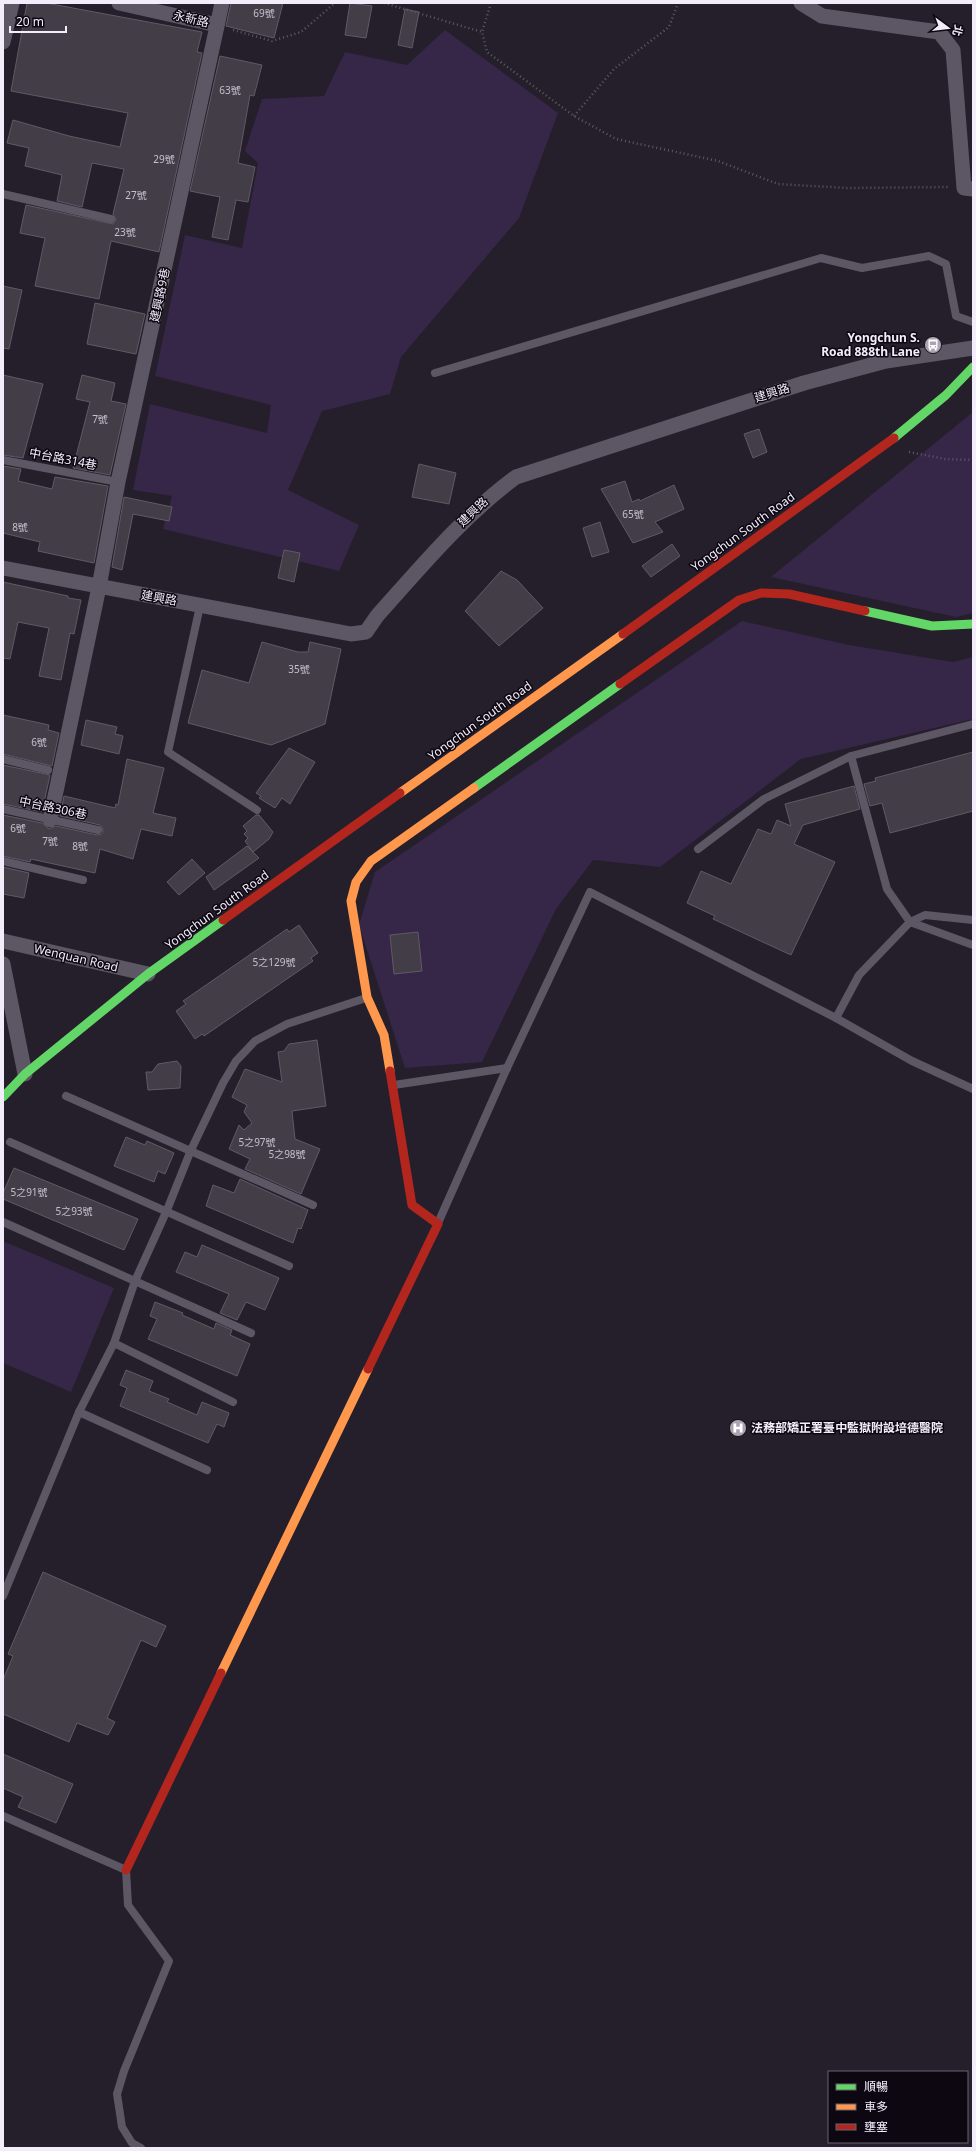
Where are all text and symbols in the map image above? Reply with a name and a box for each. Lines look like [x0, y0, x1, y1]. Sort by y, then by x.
street label: 永新路 [172, 6, 211, 31]
house number: 69號 [253, 6, 275, 20]
scale bar [10, 8, 66, 34]
north arrow [928, 8, 968, 48]
text: 20 m [16, 13, 44, 30]
text: 北 [949, 23, 967, 38]
house number: 63號 [219, 83, 241, 97]
house number: 29號 [153, 152, 175, 166]
house number: 27號 [125, 188, 147, 202]
house number: 23號 [114, 225, 136, 239]
street label: 建興路9巷 [145, 266, 174, 324]
place label: Yongchun S. Road 888th Lane [821, 329, 920, 360]
bus stop icon: Yongchun S. Road 888th Lane [923, 335, 943, 355]
street label: 建興路 [752, 379, 792, 406]
house number: 7號 [92, 412, 108, 426]
street label: 中台路314巷 [28, 444, 98, 473]
street label: Yongchun South Road [687, 488, 798, 575]
street label: 建興路 [454, 493, 492, 530]
house number: 65號 [622, 507, 644, 521]
house number: 8號 [12, 520, 28, 534]
street label: 建興路 [140, 586, 178, 609]
house number: 35號 [288, 662, 310, 676]
street label: Yongchun South Road [424, 677, 535, 764]
house number: 6號 [31, 735, 47, 749]
street label: 中台路306巷 [18, 792, 88, 823]
house number: 6號 [10, 821, 26, 835]
house number: 7號 [42, 834, 58, 848]
house number: 8號 [72, 839, 88, 853]
street label: Yongchun South Road [161, 866, 272, 953]
street label: Wenquan Road [32, 940, 120, 975]
house number: 5之129號 [253, 955, 295, 969]
house number: 5之97號 [238, 1135, 276, 1149]
house number: 5之98號 [268, 1147, 306, 1161]
house number: 5之91號 [10, 1185, 48, 1199]
house number: 5之93號 [55, 1204, 93, 1218]
hospital icon: 法務部矯正署臺中監獄附設培德醫院 [728, 1418, 748, 1438]
place label: 法務部矯正署臺中監獄附設培德醫院 [751, 1419, 943, 1436]
legend [828, 2071, 968, 2143]
text: 順暢 [864, 2078, 888, 2095]
text: 車多 [864, 2098, 888, 2115]
text: 壅塞 [864, 2118, 888, 2135]

